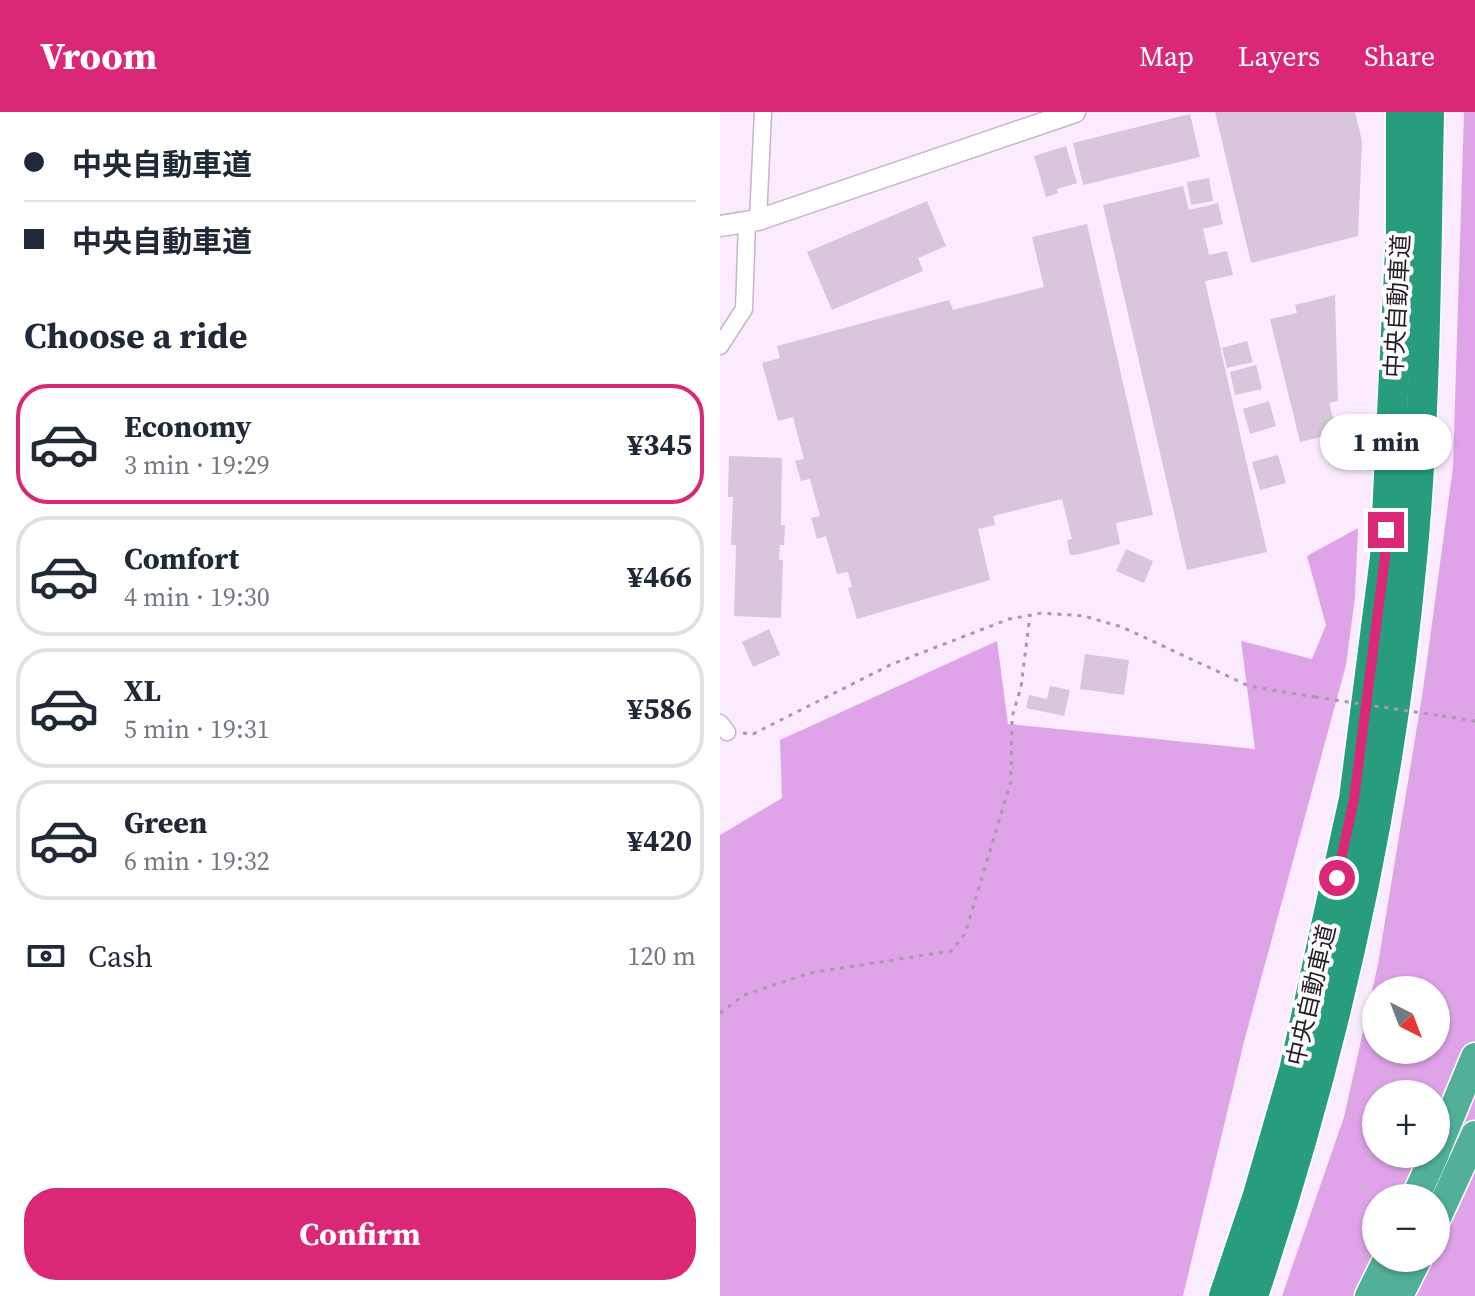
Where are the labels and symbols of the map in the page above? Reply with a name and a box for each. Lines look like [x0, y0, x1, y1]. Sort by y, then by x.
street label: 中央自動車道 [1377, 233, 1417, 379]
callout: 1 min [1320, 414, 1452, 470]
route end [1368, 512, 1404, 548]
route start [1319, 860, 1355, 896]
street label: 中央自動車道 [1279, 921, 1343, 1069]
north arrow [1362, 976, 1450, 1064]

